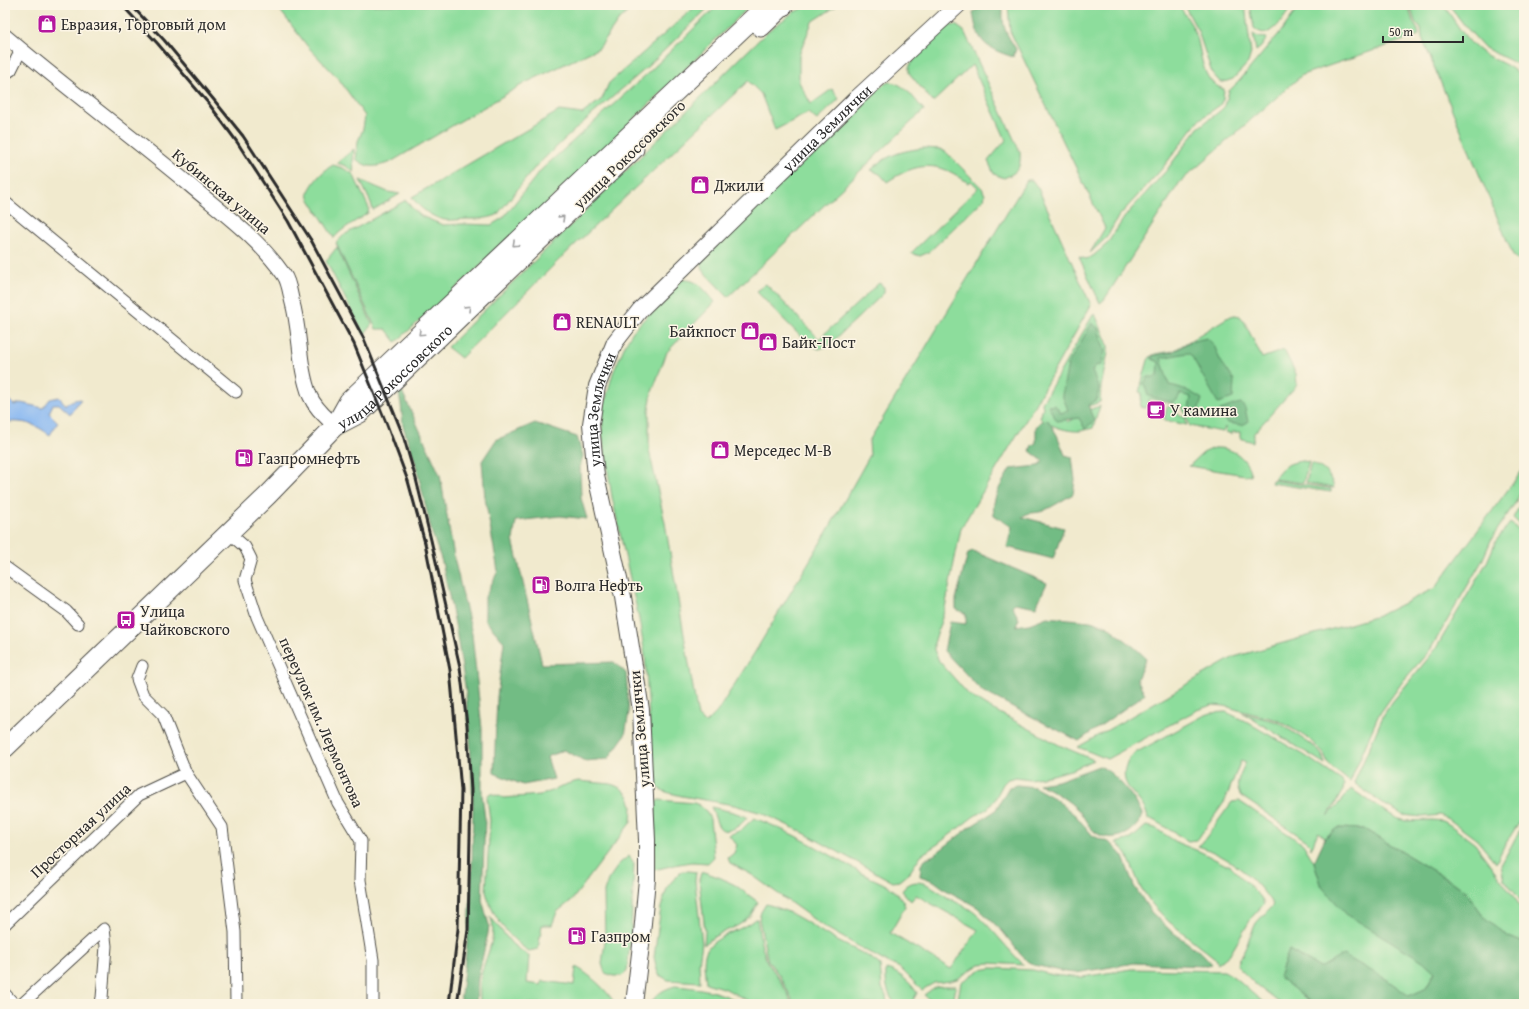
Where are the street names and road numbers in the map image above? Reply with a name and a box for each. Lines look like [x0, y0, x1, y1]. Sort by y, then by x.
street label: улица Землячки [776, 78, 877, 178]
street label: улица Рокоссовского [566, 94, 691, 215]
street label: Кубинская улица [167, 142, 277, 240]
street label: улица Рокоссовского [332, 318, 458, 435]
street label: улица Землячки [579, 348, 622, 469]
street label: переулок им. Лермонтова [274, 633, 371, 812]
street label: улица Землячки [622, 669, 656, 789]
street label: Просторная улица [24, 776, 136, 883]

